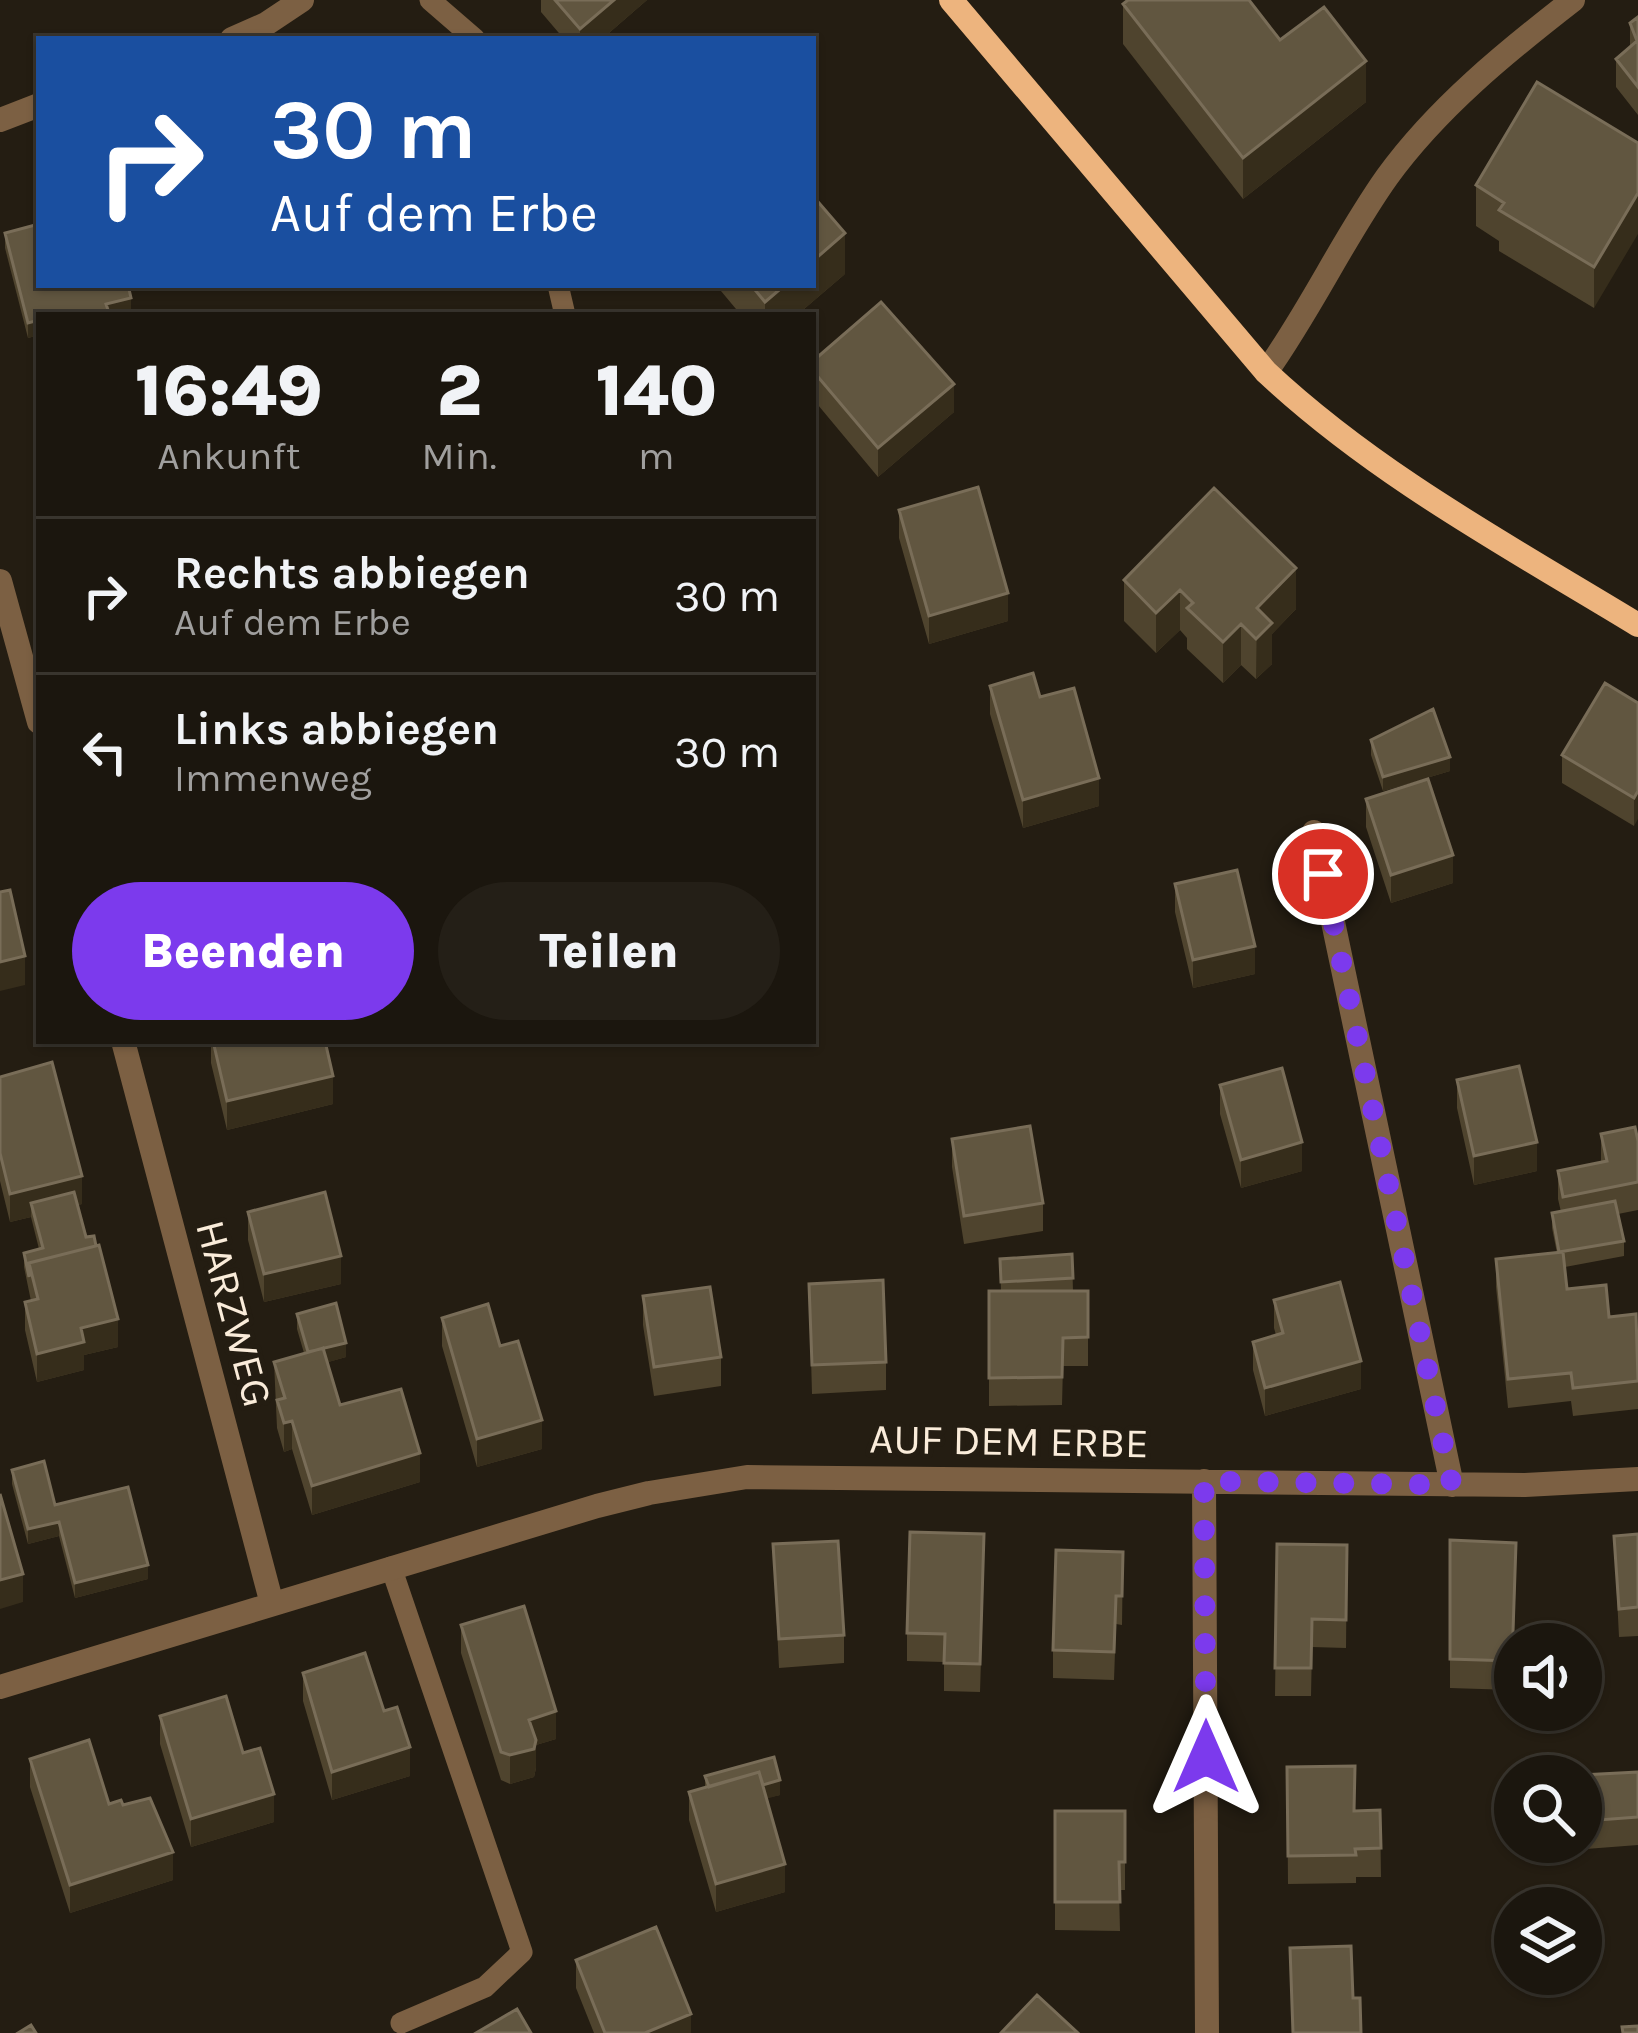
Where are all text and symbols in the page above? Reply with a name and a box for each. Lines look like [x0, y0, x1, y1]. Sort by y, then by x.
text: 30 m [270, 81, 476, 179]
icon: right [72, 84, 228, 240]
text: Auf dem Erbe [270, 181, 598, 245]
text: 16:49 [135, 349, 323, 433]
text: 2 [436, 349, 482, 433]
text: 140 [595, 349, 717, 433]
text: Ankunft [157, 433, 300, 479]
text: Min. [422, 433, 497, 479]
text: m [638, 433, 675, 479]
text: Rechts abbiegen [174, 547, 530, 599]
icon: right [72, 563, 138, 629]
text: 30 m [674, 570, 780, 622]
text: Auf dem Erbe [174, 599, 411, 645]
text: Links abbiegen [174, 703, 499, 755]
icon: left [72, 719, 138, 785]
text: 30 m [674, 726, 780, 778]
text: Immenweg [174, 755, 372, 801]
pin [1272, 823, 1374, 925]
icon: arrive [1290, 841, 1356, 907]
button: Beenden [72, 882, 414, 1020]
button: Teilen [438, 882, 780, 1020]
street label: HARZWEG [185, 1215, 283, 1412]
street label: AUF DEM ERBE [869, 1414, 1149, 1468]
map controls [1494, 1623, 1602, 1995]
button: sound [1494, 1623, 1602, 1731]
position arrow [1143, 1694, 1269, 1820]
button: search [1494, 1755, 1602, 1863]
button: layers [1494, 1887, 1602, 1995]

